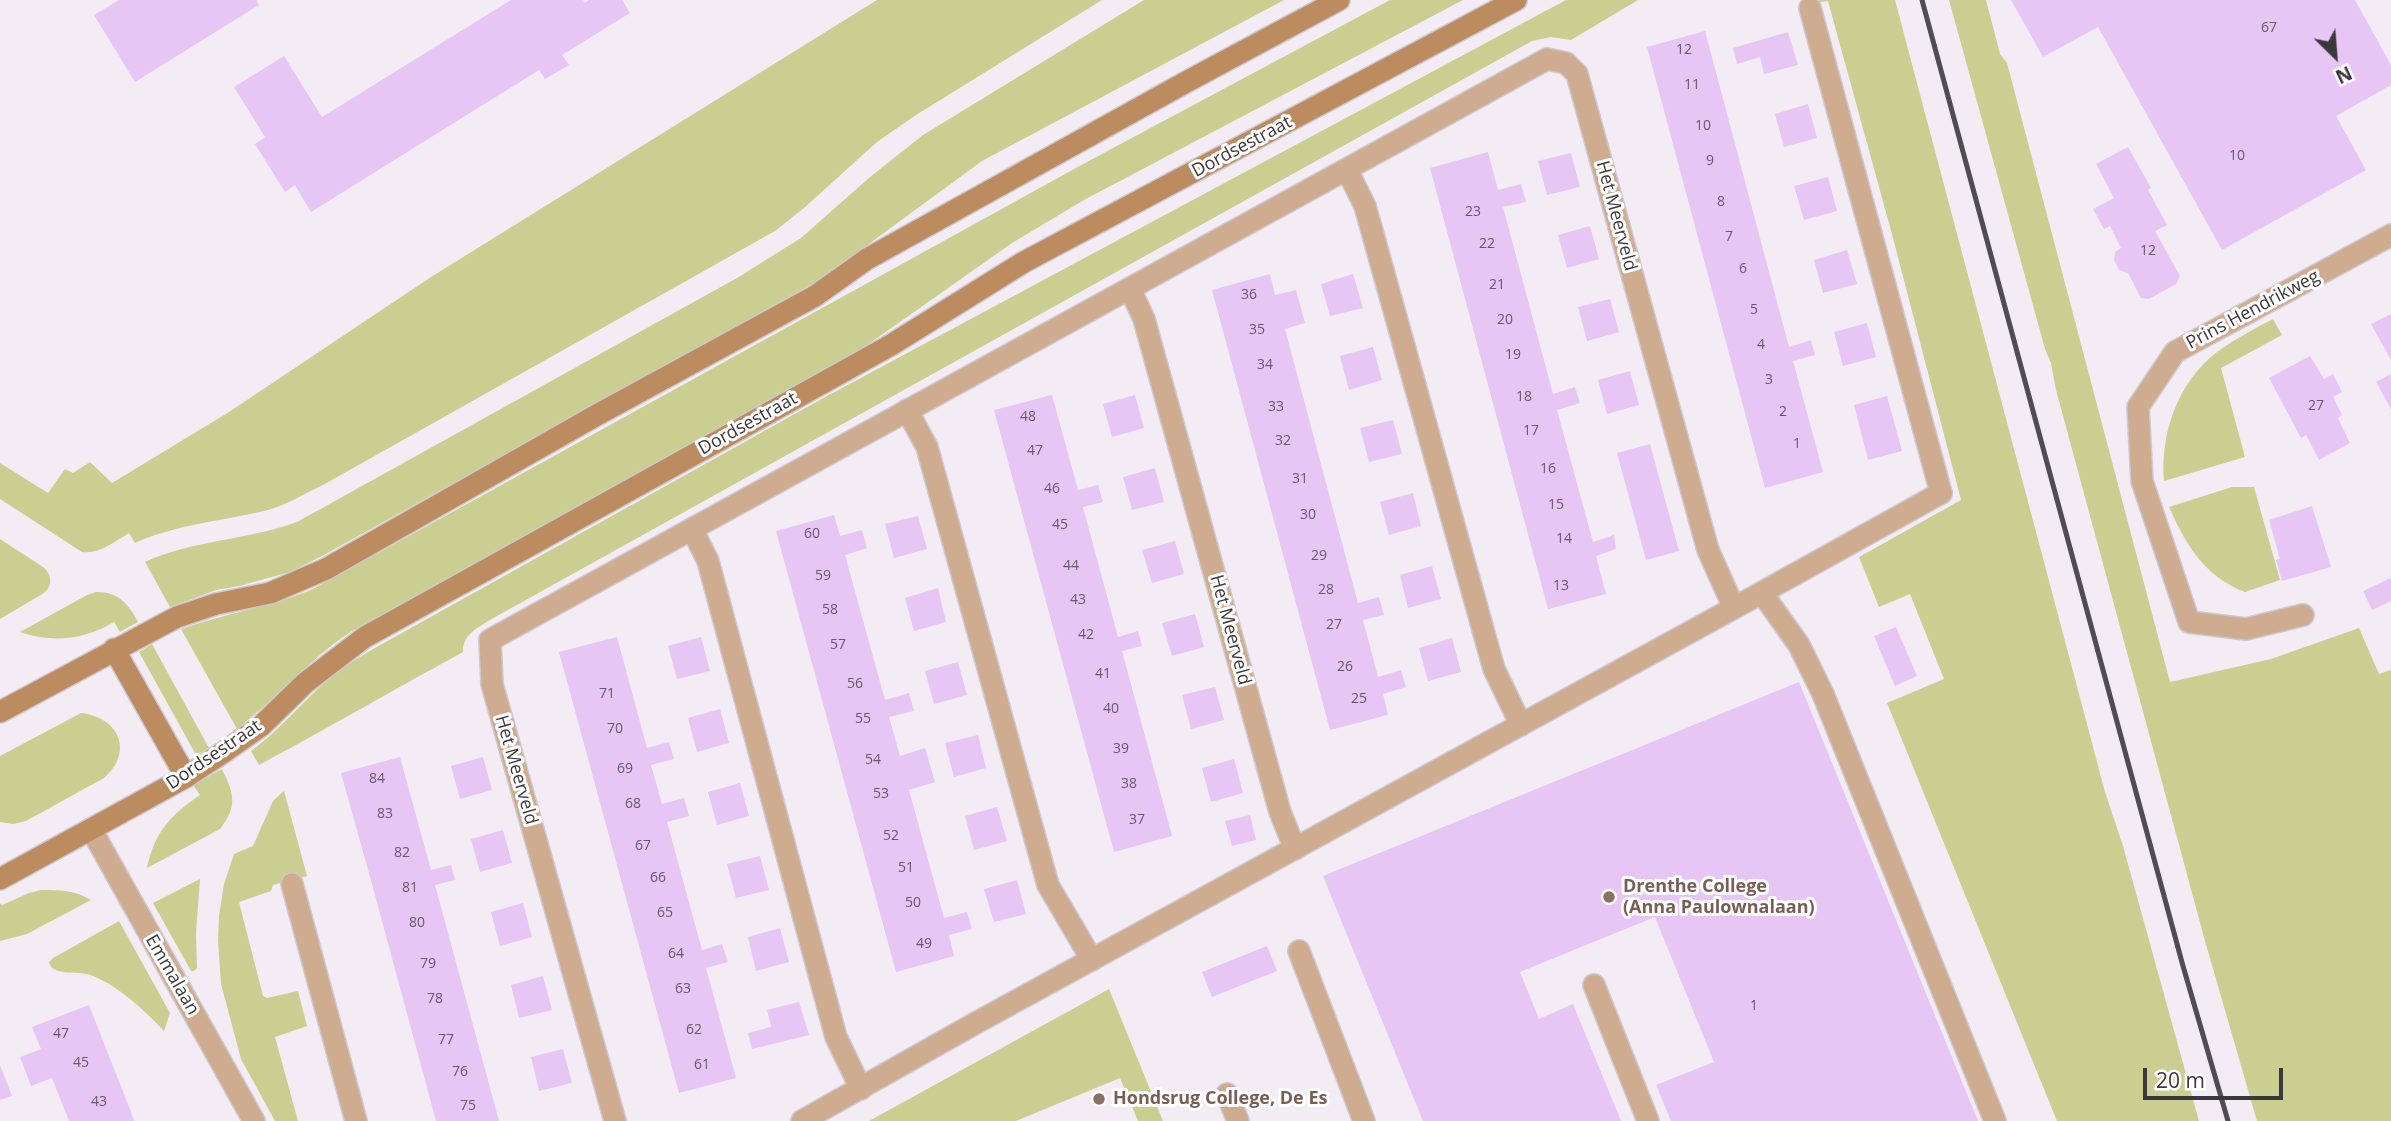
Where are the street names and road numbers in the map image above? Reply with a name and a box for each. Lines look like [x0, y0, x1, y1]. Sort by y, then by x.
street label: Dordsestraat [1188, 112, 1296, 182]
street label: Het Meerveld [1591, 159, 1641, 273]
street label: Prins Hendrikweg [2183, 266, 2323, 354]
street label: Dordsestraat [695, 388, 801, 460]
street label: Het Meerveld [1205, 573, 1255, 687]
street label: Het Meerveld [490, 713, 542, 827]
street label: Dordsestraat [162, 715, 266, 795]
street label: Emmalaan [140, 931, 204, 1019]

